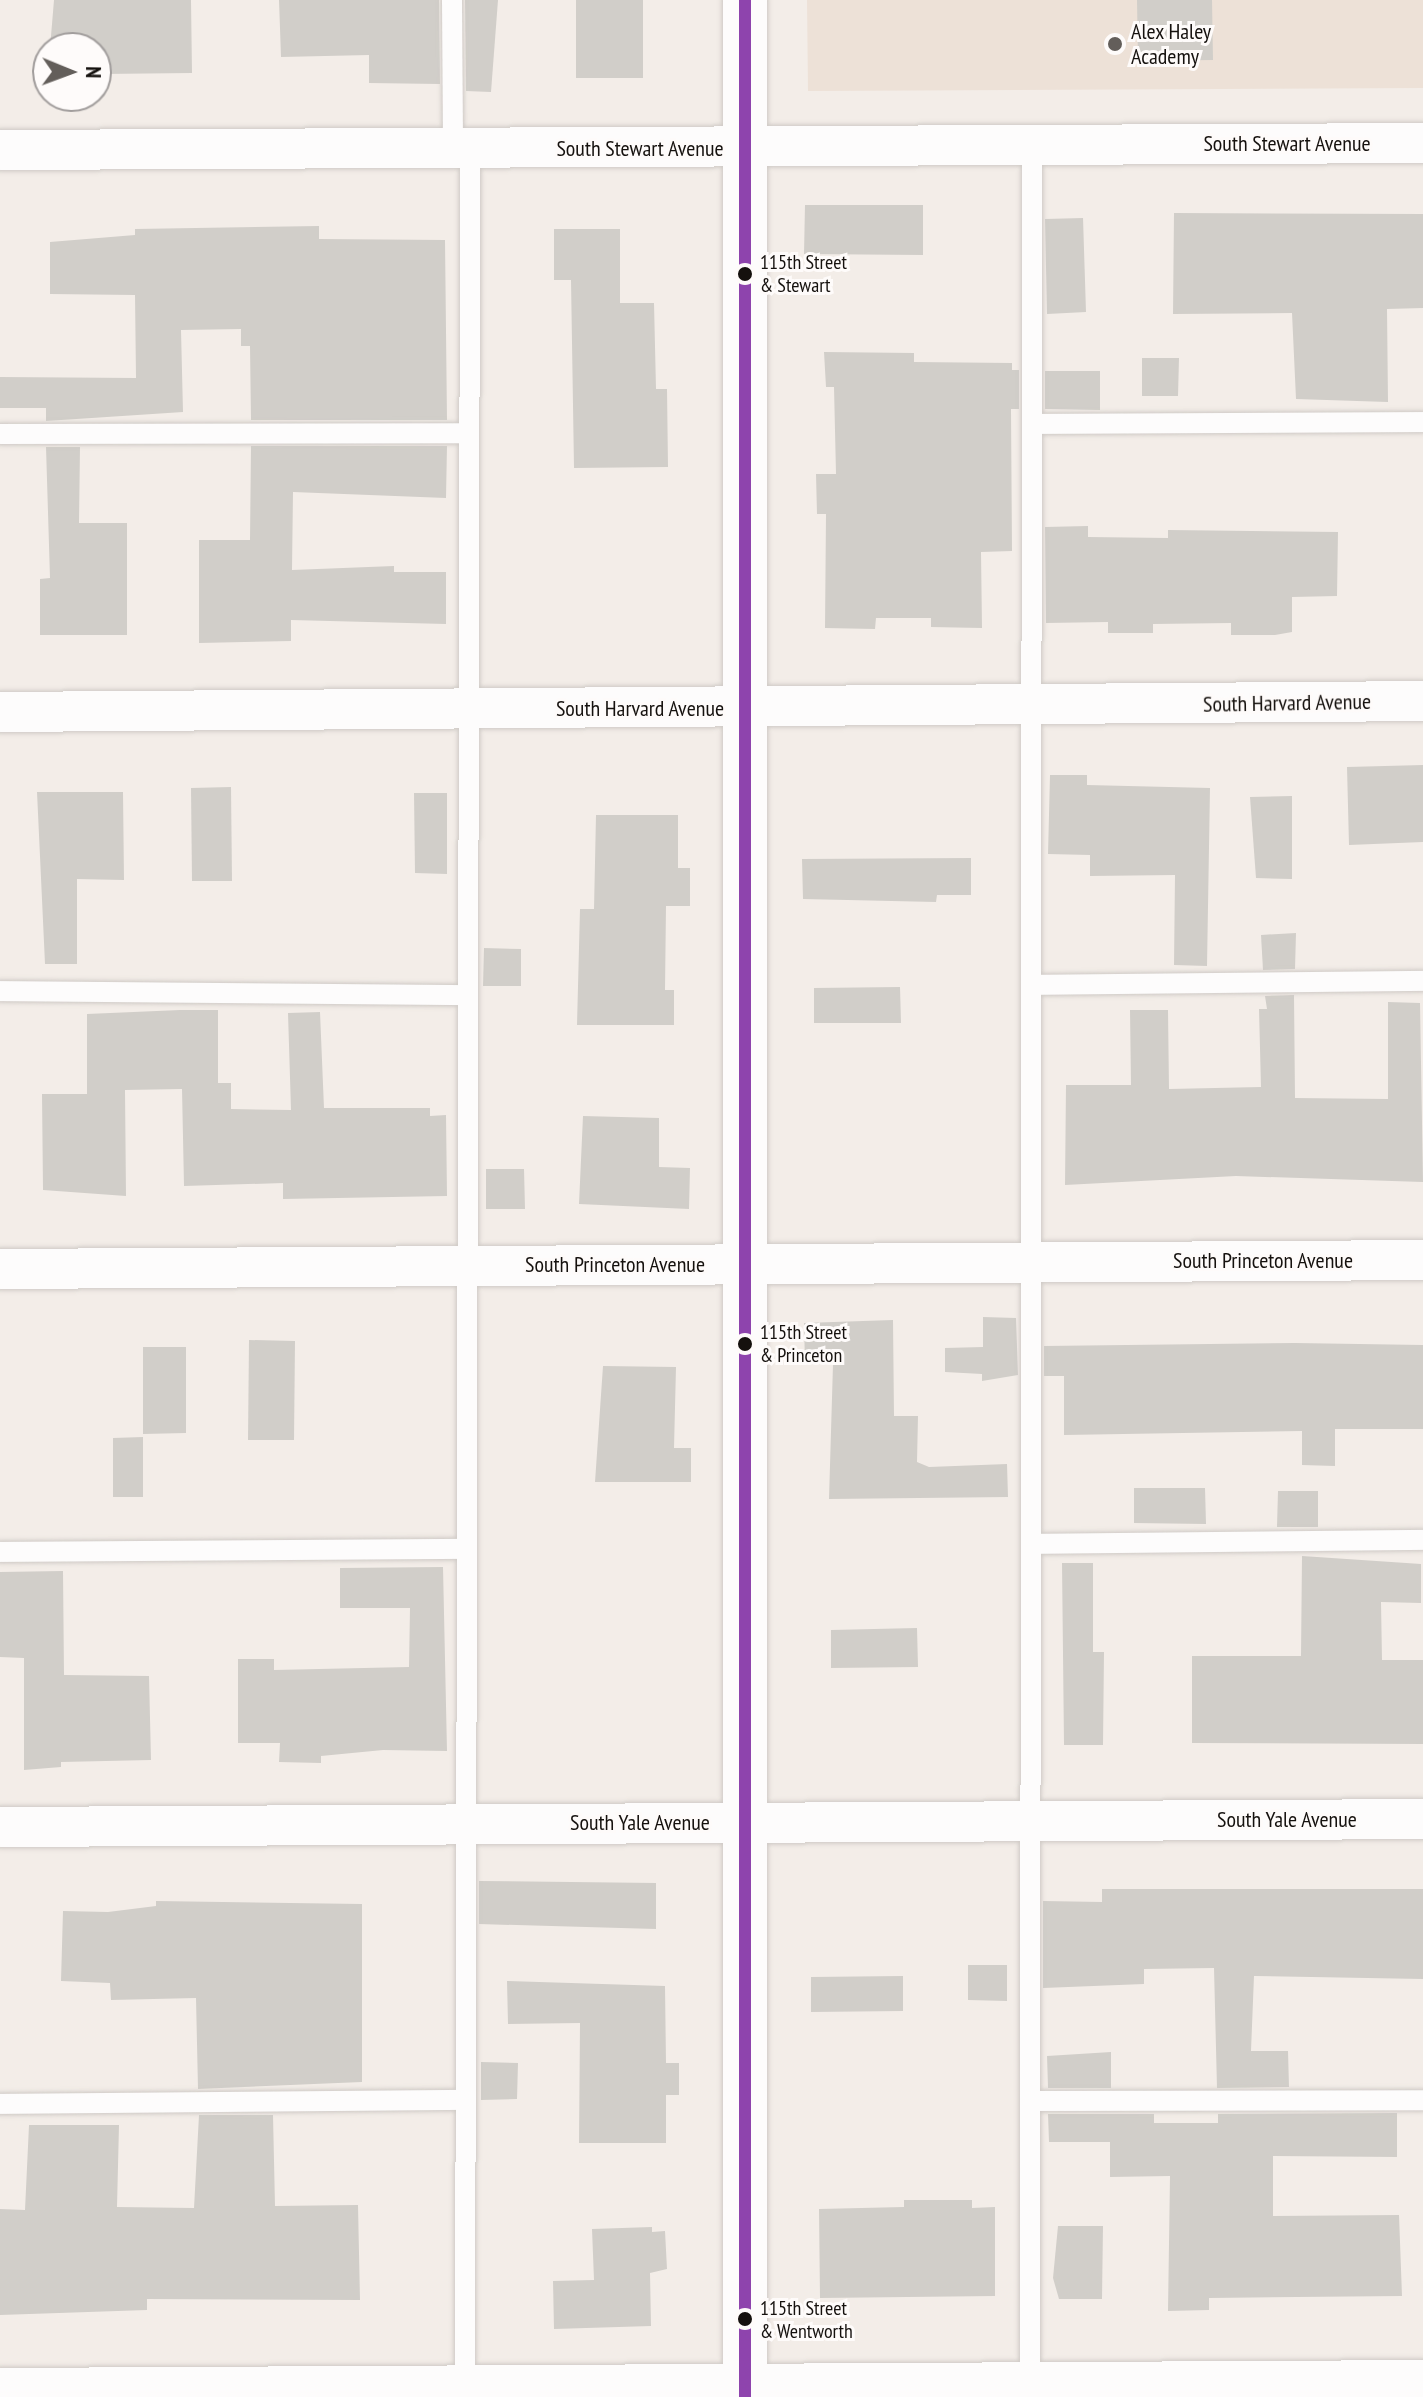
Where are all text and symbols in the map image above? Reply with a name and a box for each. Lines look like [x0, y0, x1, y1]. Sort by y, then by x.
place label: Alex Haley Academy [1131, 18, 1212, 70]
north arrow [32, 32, 112, 112]
marker: Alex Haley Academy [1106, 35, 1124, 53]
text: N [80, 66, 108, 79]
street label: South Stewart Avenue [1203, 131, 1371, 157]
street label: South Stewart Avenue [556, 136, 724, 162]
place label: 115th Street & Stewart [760, 250, 847, 297]
marker: 115th Street & Stewart [737, 266, 753, 282]
street label: South Harvard Avenue [1202, 688, 1372, 718]
street label: South Harvard Avenue [556, 696, 724, 722]
street label: South Princeton Avenue [1173, 1248, 1353, 1274]
street label: South Princeton Avenue [525, 1252, 705, 1278]
place label: 115th Street & Princeton [760, 1320, 847, 1367]
marker: 115th Street & Princeton [737, 1336, 753, 1352]
street label: South Yale Avenue [1217, 1807, 1357, 1833]
street label: South Yale Avenue [570, 1810, 710, 1836]
place label: 115th Street & Wentworth [760, 2296, 853, 2343]
marker: 115th Street & Wentworth [737, 2311, 753, 2327]

